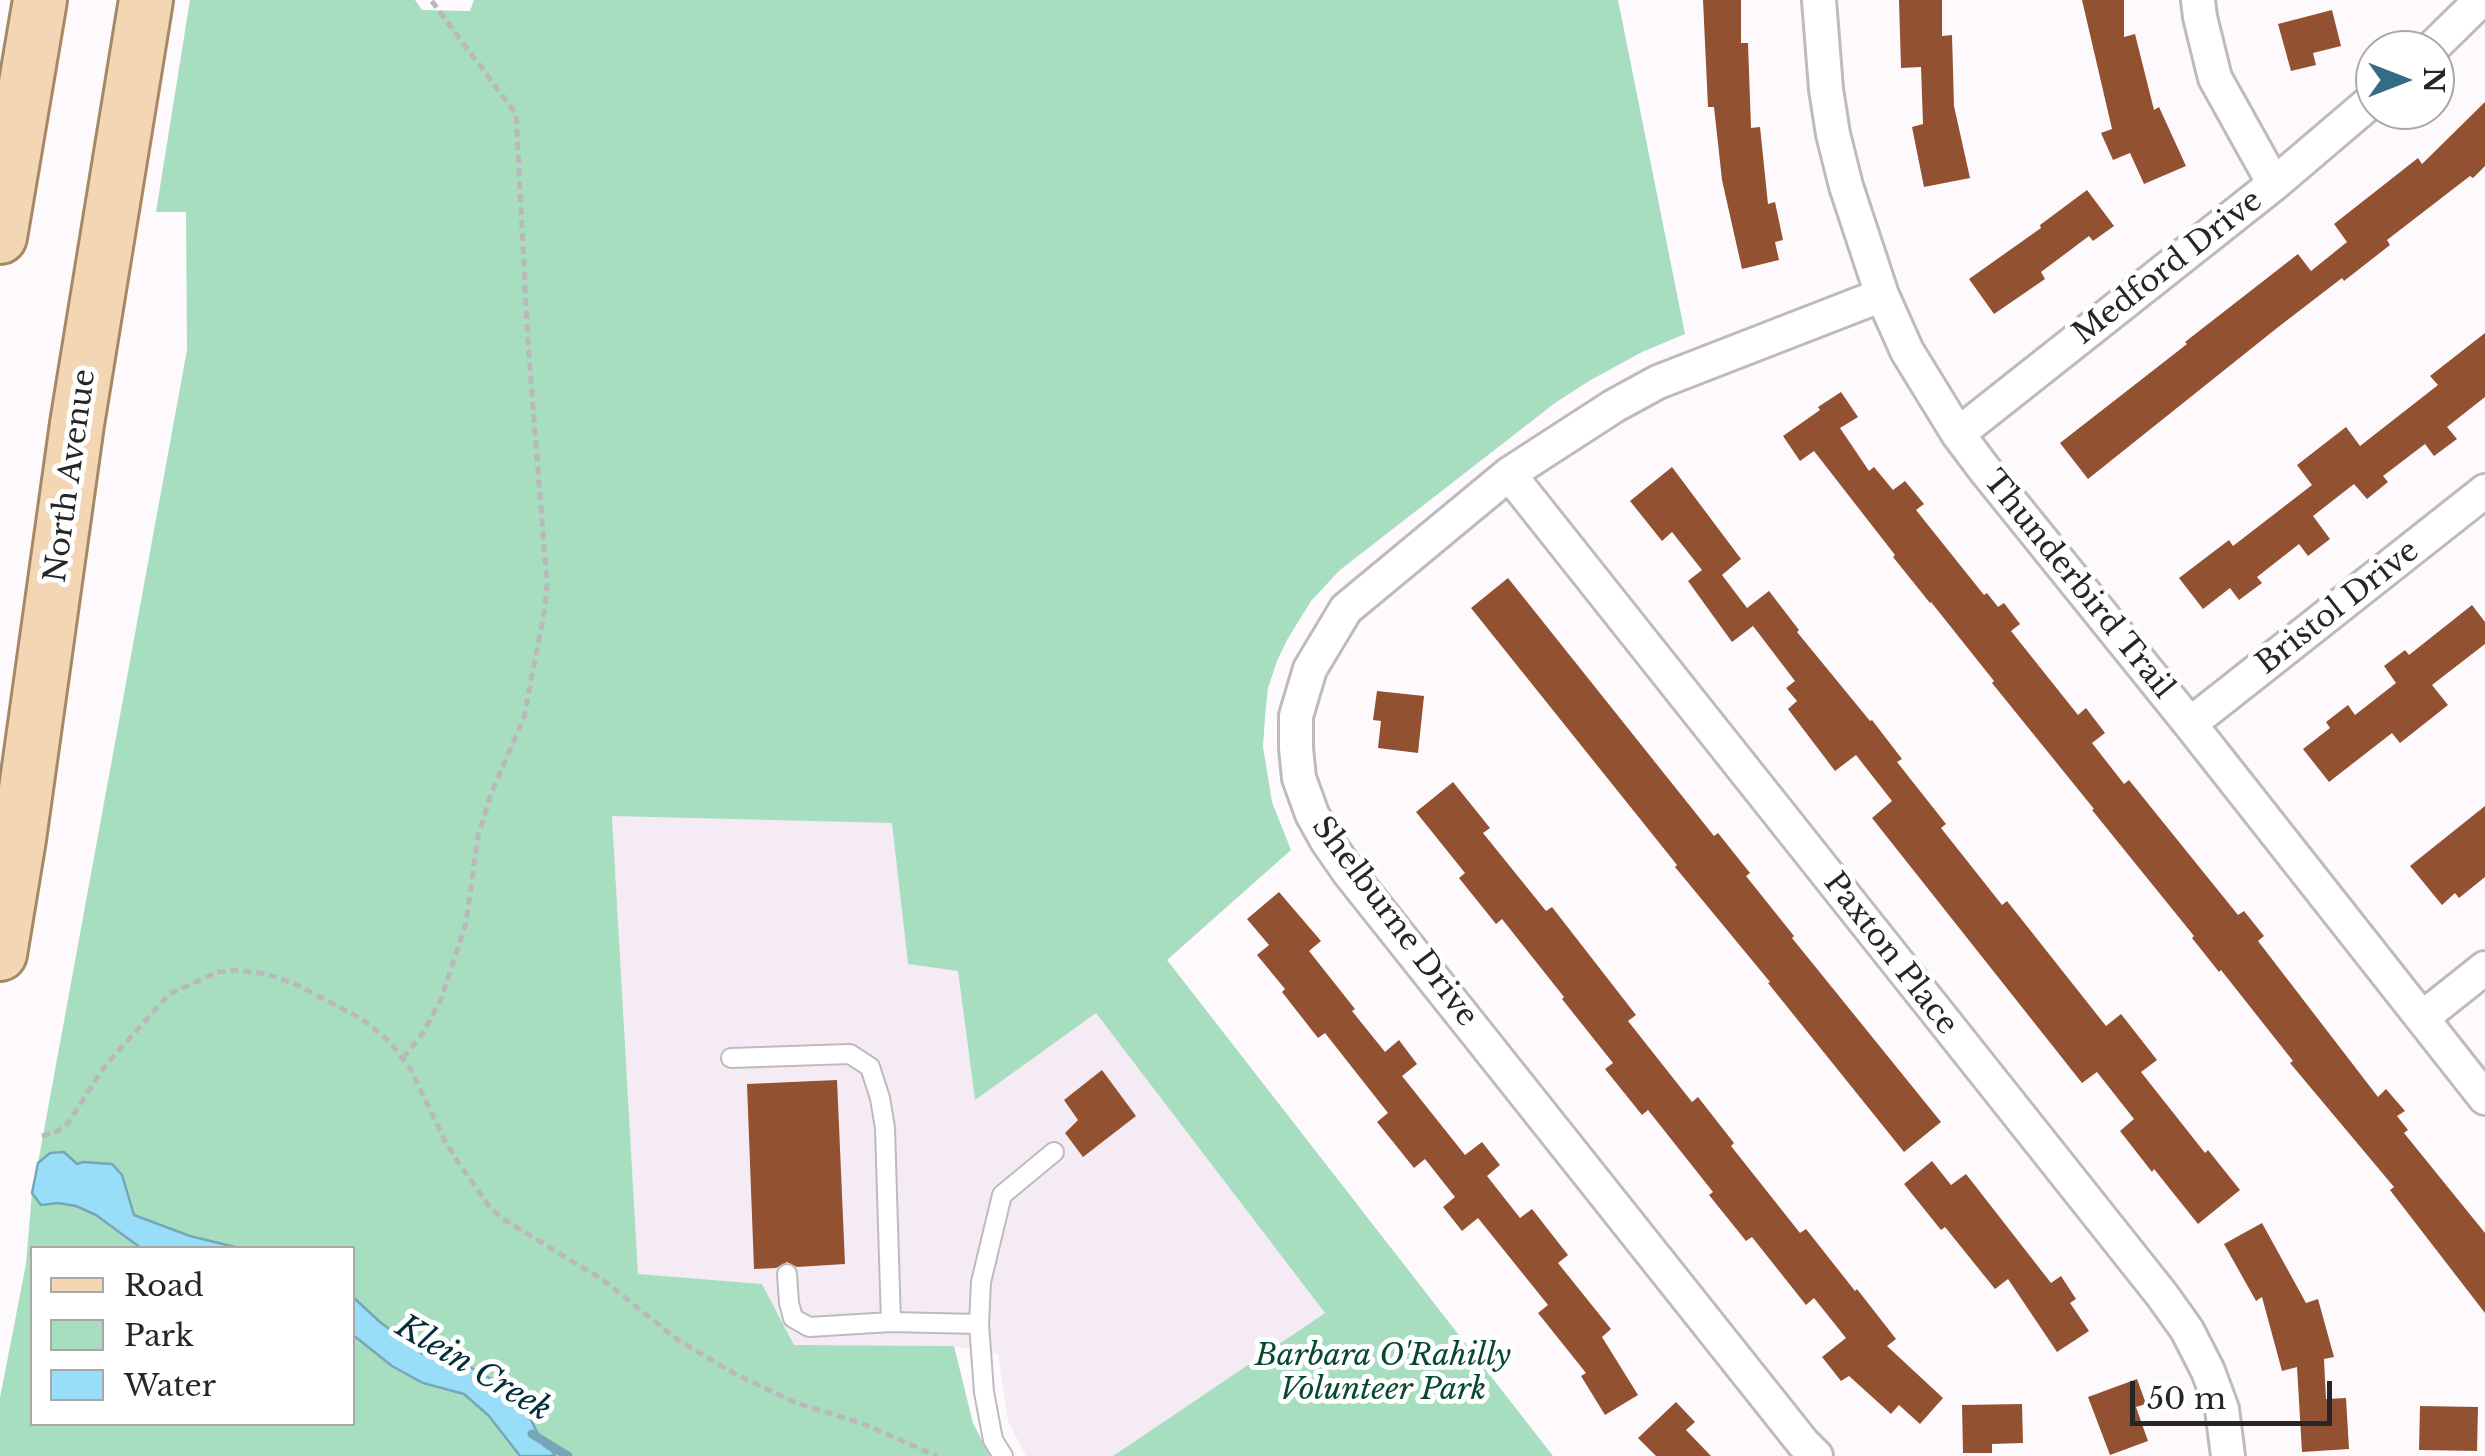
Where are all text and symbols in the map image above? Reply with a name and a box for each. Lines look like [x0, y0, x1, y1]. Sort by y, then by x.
north arrow [2355, 30, 2455, 130]
text: N [2416, 67, 2451, 93]
street label: Medford Drive [2066, 183, 2270, 353]
street label: North Avenue [38, 367, 104, 585]
street label: Thunderbird Trail [1975, 464, 2181, 706]
street label: Bristol Drive [2250, 533, 2426, 683]
street label: Shelburne Drive [1303, 810, 1485, 1034]
street label: Paxton Place [1816, 866, 1964, 1042]
legend [30, 1246, 355, 1426]
text: Road [124, 1267, 204, 1304]
water label: Klein Creek [389, 1308, 557, 1430]
text: Park [124, 1317, 194, 1354]
park label: Barbara O'Rahilly Volunteer Park [1255, 1339, 1511, 1410]
scale bar [2135, 1361, 2338, 1423]
text: Water [124, 1367, 216, 1404]
text: 50 m [2147, 1380, 2226, 1417]

